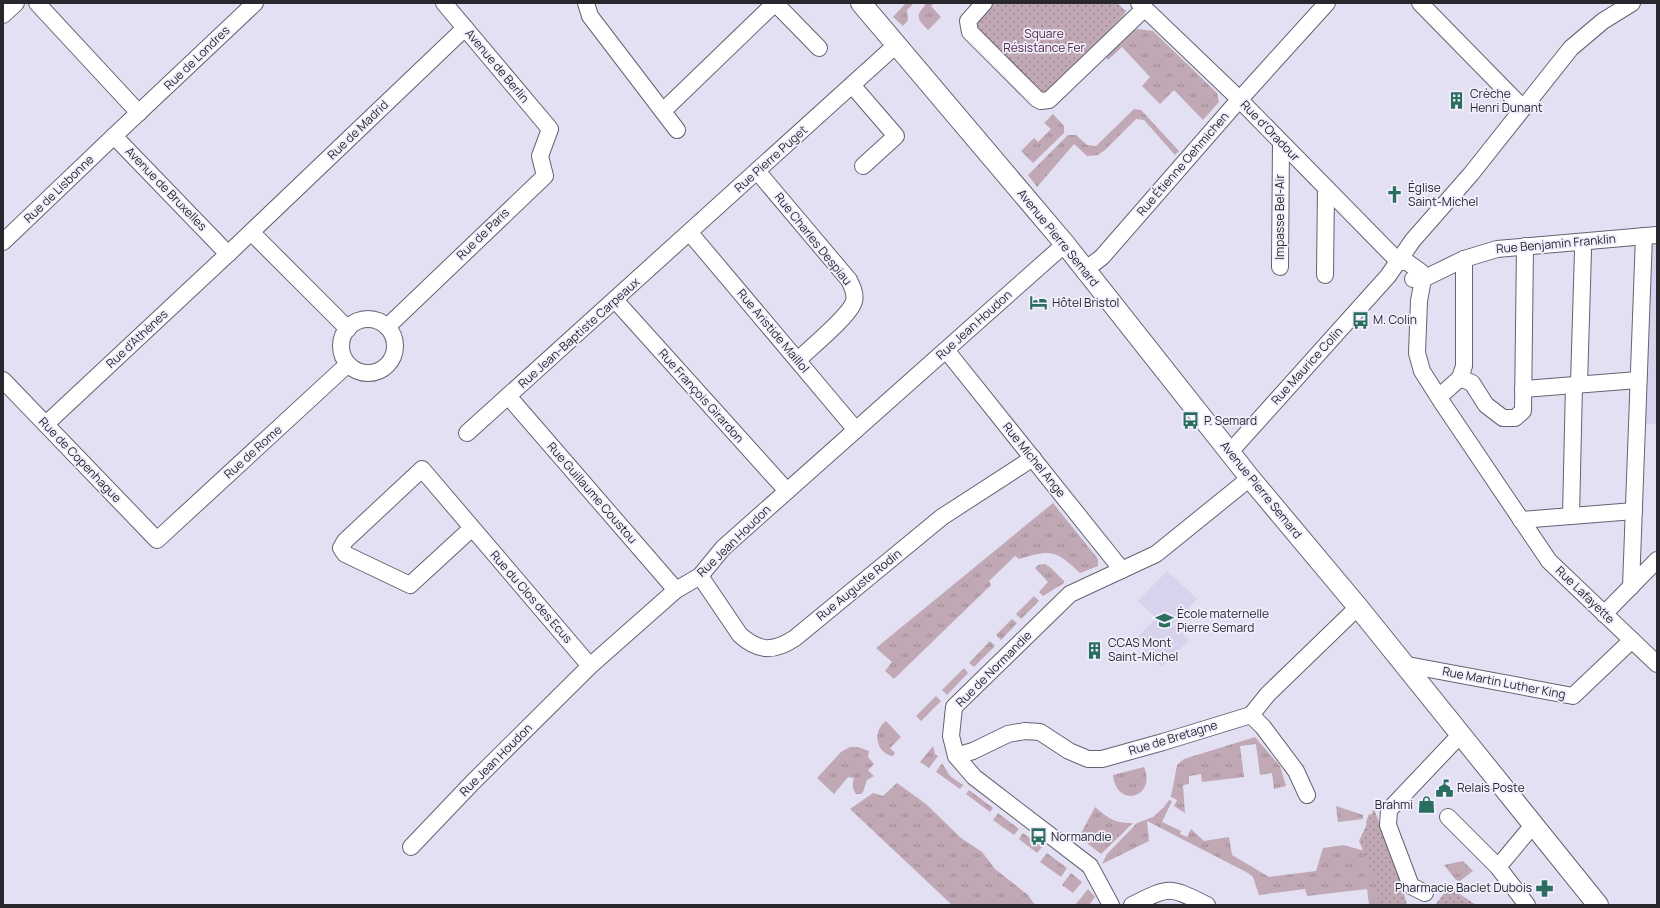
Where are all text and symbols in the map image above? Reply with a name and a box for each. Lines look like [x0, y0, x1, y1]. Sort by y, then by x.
street label: Rue de Londres [160, 22, 233, 93]
street label: Avenue de Berlin [461, 25, 533, 106]
park label: Square Résistance Fer [1003, 25, 1085, 56]
place label: Crèche Henri Dunant [1470, 85, 1543, 116]
building icon: Crèche Henri Dunant [1447, 91, 1467, 111]
street label: Rue de Madrid [323, 96, 392, 163]
street label: Rue d'Oradour [1237, 96, 1304, 165]
street label: Rue Étienne Oehmichen [1133, 108, 1233, 219]
street label: Rue Pierre Puget [731, 121, 811, 196]
street label: Avenue de Bruxelles [122, 143, 211, 234]
street label: Rue de Lisbonne [20, 151, 97, 226]
street label: Impasse Bel-Air [1271, 174, 1288, 260]
place label: Église Saint-Michel [1408, 179, 1478, 210]
street label: Avenue Pierre Semard [1014, 185, 1103, 290]
church icon: Église Saint-Michel [1385, 185, 1405, 205]
street label: Rue Charles Despiau [771, 189, 856, 288]
street label: Rue de Paris [452, 204, 513, 263]
street label: Rue Benjamin Franklin [1495, 230, 1617, 257]
street label: Rue Jean-Baptiste Carpeaux [514, 273, 644, 392]
street label: Rue Aristide Maillol [733, 285, 813, 376]
street label: Rue Jean Houdon [932, 286, 1015, 363]
hotel icon: Hôtel Bristol [1029, 293, 1049, 313]
place label: Hôtel Bristol [1052, 294, 1119, 311]
street label: Rue d'Athènes [102, 306, 171, 372]
bus stop icon: M. Colin [1350, 310, 1370, 330]
place label: M. Colin [1373, 311, 1417, 328]
street label: Rue Maurice Colin [1267, 323, 1346, 408]
street label: Rue François Girardon [655, 345, 748, 446]
bus stop icon: P. Semard [1181, 411, 1201, 431]
place label: P. Semard [1204, 412, 1257, 429]
street label: Rue de Copenhague [35, 413, 126, 506]
street label: Rue Michel Ange [999, 419, 1070, 501]
street label: Rue de Rome [220, 421, 285, 482]
street label: Avenue Pierre Semard [1217, 437, 1306, 542]
street label: Rue Guillaume Coustou [544, 438, 641, 547]
street label: Rue Jean Houdon [693, 501, 774, 580]
street label: Rue Auguste Rodin [813, 545, 905, 624]
street label: Rue du Clos des Ecus [486, 547, 576, 647]
street label: Rue Lafayette [1552, 562, 1619, 627]
place label: École maternelle Pierre Semard [1177, 605, 1269, 636]
school or university icon: École maternelle Pierre Semard [1154, 611, 1174, 631]
street label: Rue de Normandie [952, 627, 1035, 710]
place label: CCAS Mont Saint-Michel [1108, 634, 1178, 665]
building icon: CCAS Mont Saint-Michel [1085, 640, 1105, 660]
street label: Rue Martin Luther King [1441, 662, 1567, 703]
street label: Rue de Bretagne [1126, 716, 1219, 759]
street label: Rue Jean Houdon [456, 720, 536, 800]
public building icon: Relais Poste [1434, 778, 1454, 798]
place label: Relais Poste [1457, 779, 1525, 796]
shop icon: Brahmi [1416, 795, 1436, 815]
place label: Brahmi [1375, 796, 1413, 813]
bus stop icon: Normandie [1028, 827, 1048, 847]
place label: Normandie [1051, 828, 1112, 845]
pharmacy icon: Pharmacie Baclet Dubois [1535, 878, 1555, 898]
place label: Pharmacie Baclet Dubois [1395, 879, 1532, 896]

